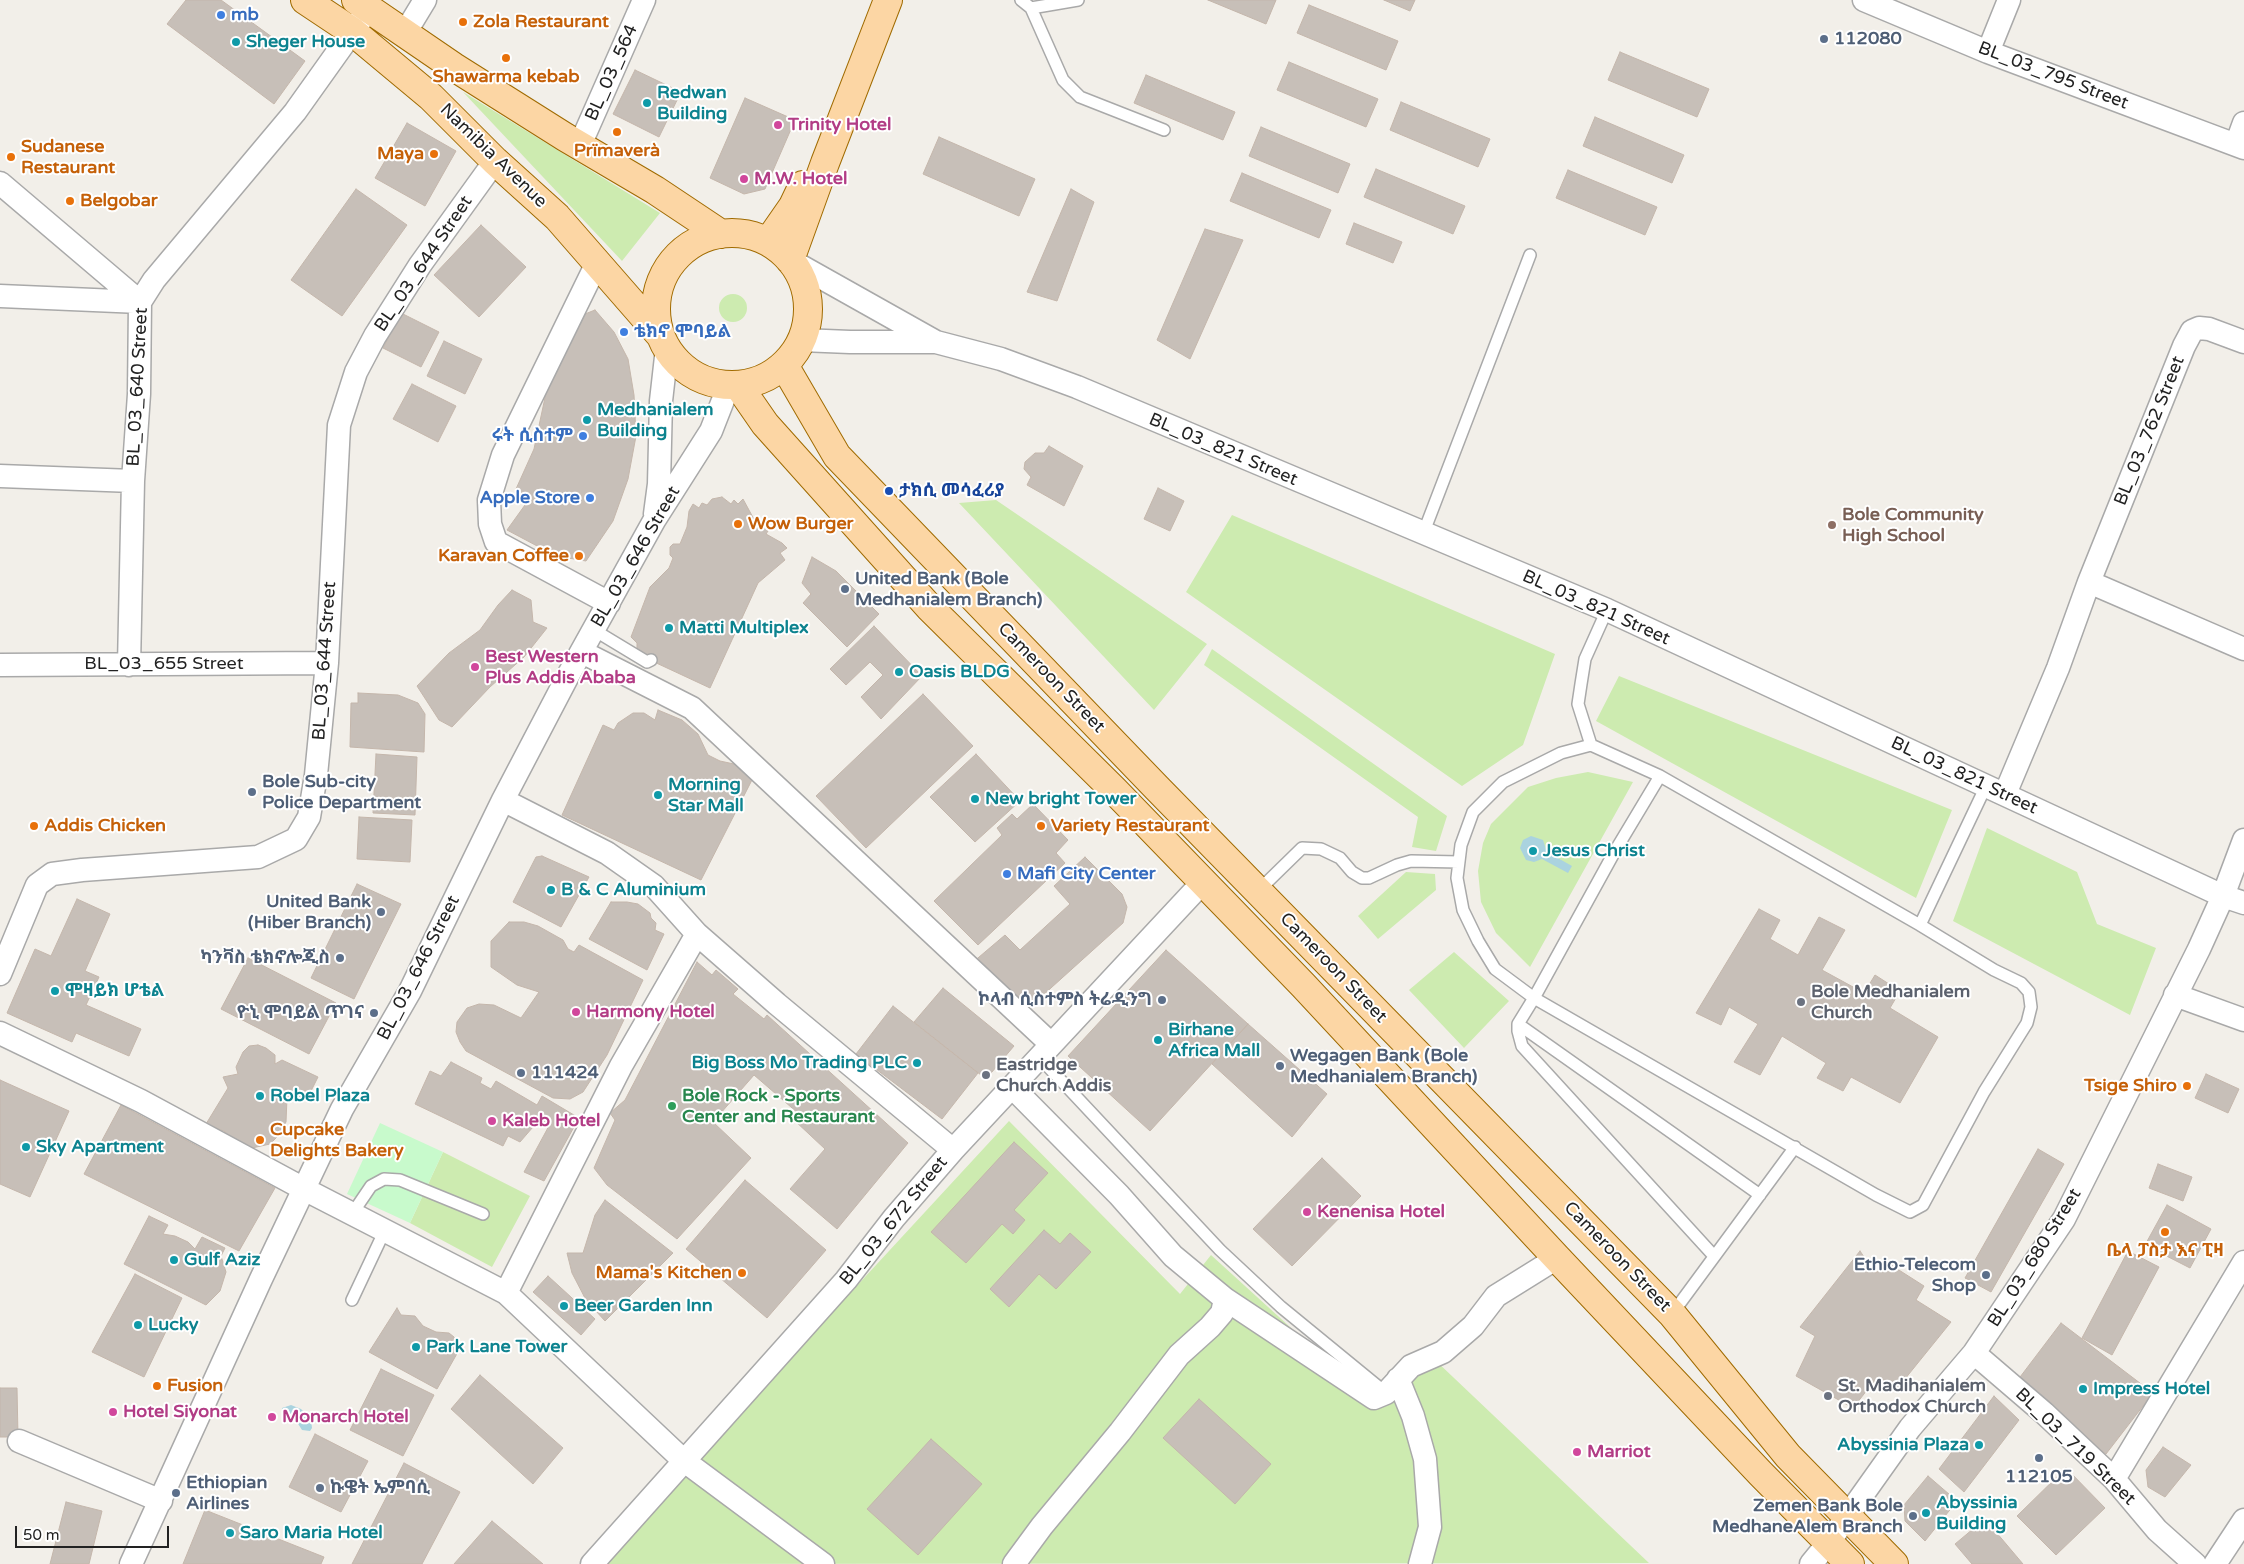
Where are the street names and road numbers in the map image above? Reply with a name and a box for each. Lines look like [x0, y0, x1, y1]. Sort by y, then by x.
street label: BL_03_564 [581, 21, 643, 125]
street label: BL_03_795 Street [1975, 37, 2131, 115]
street label: Namibia Avenue [435, 99, 551, 213]
street label: BL_03_644 Street [370, 192, 478, 336]
street label: BL_03_640 Street [123, 307, 153, 467]
street label: BL_03_762 Street [2110, 353, 2190, 509]
street label: BL_03_821 Street [1145, 409, 1301, 491]
street label: BL_03_646 Street [587, 483, 685, 631]
street label: BL_03_821 Street [1519, 566, 1673, 650]
street label: BL_03_644 Street [309, 581, 341, 741]
street label: Cameroon Street [993, 618, 1109, 738]
street label: BL_03_655 Street [84, 653, 244, 675]
street label: BL_03_821 Street [1887, 733, 2041, 819]
street label: BL_03_646 Street [373, 892, 465, 1044]
street label: Cameroon Street [1275, 908, 1391, 1028]
street label: BL_03_672 Street [835, 1152, 953, 1290]
street label: BL_03_680 Street [1984, 1185, 2086, 1331]
street label: Cameroon Street [1559, 1197, 1675, 1317]
street label: BL_03_719 Street [2010, 1384, 2140, 1510]

